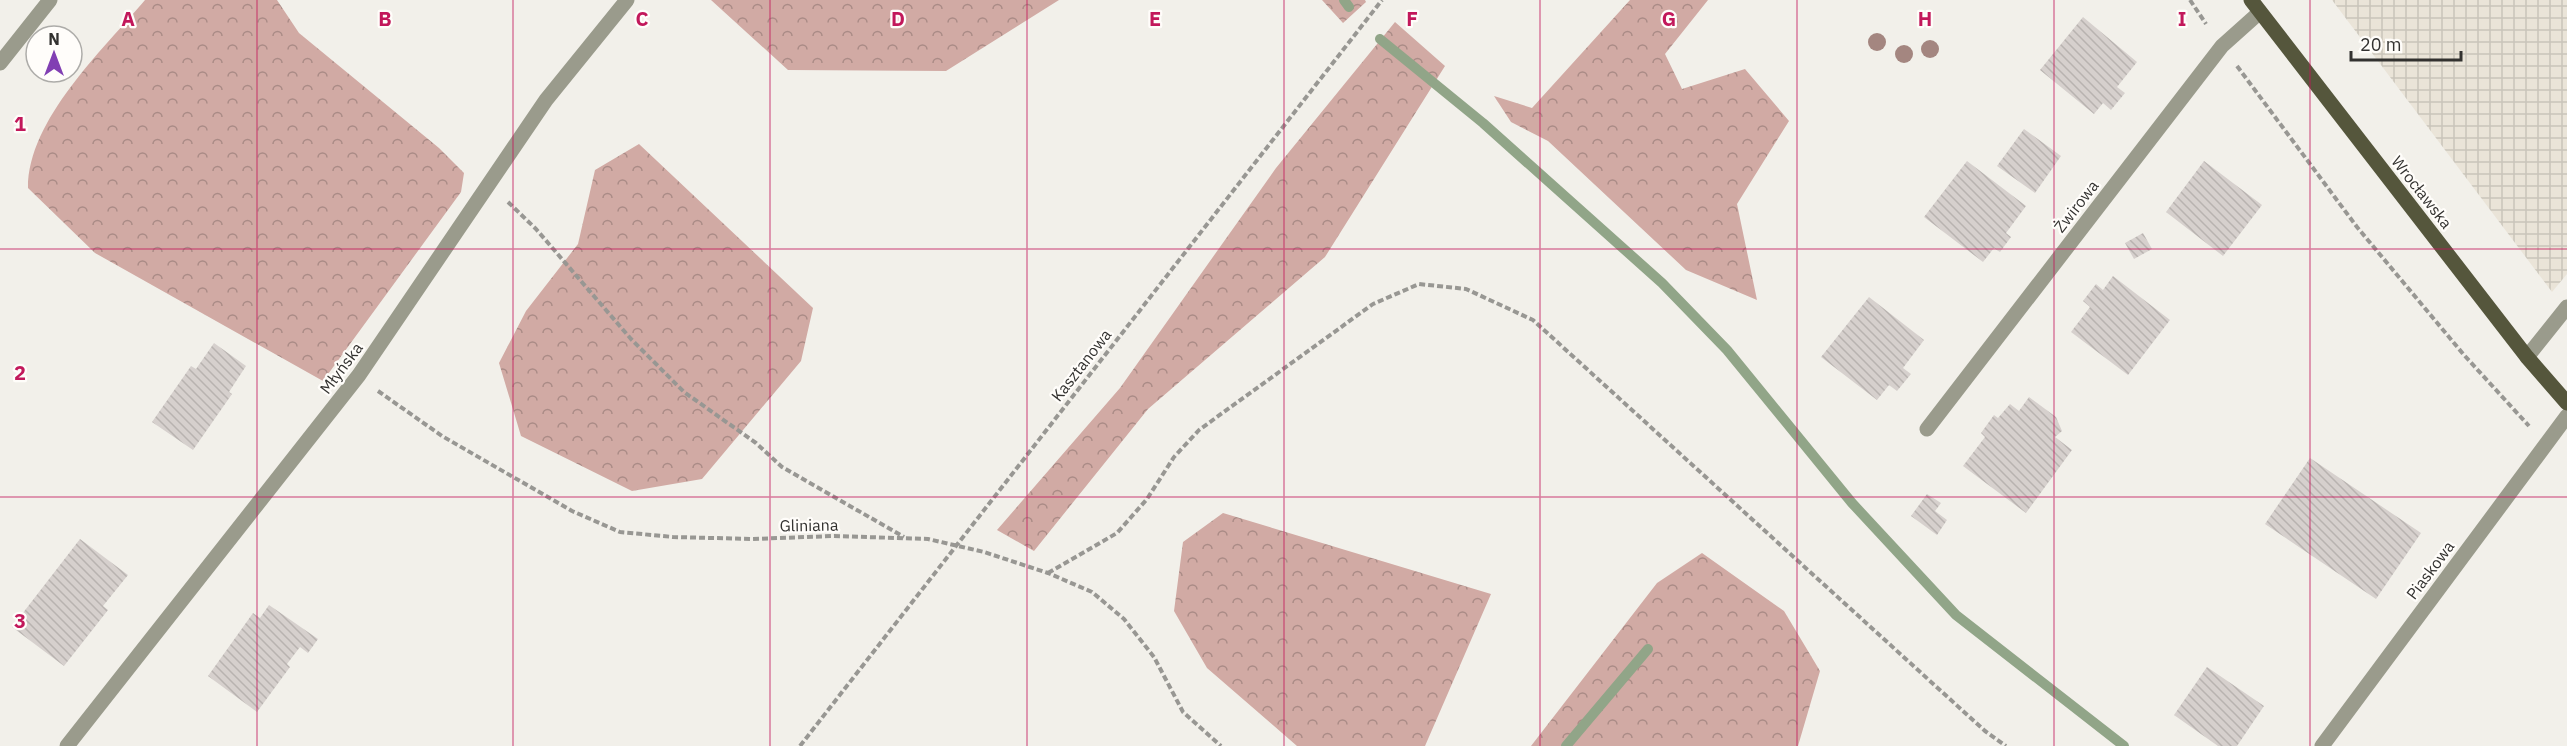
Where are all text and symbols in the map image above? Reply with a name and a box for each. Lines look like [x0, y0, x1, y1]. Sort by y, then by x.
text: A [121, 5, 135, 32]
text: B [378, 5, 392, 32]
text: C [635, 5, 649, 32]
text: D [891, 5, 905, 32]
text: E [1149, 5, 1161, 32]
text: F [1406, 5, 1418, 32]
text: G [1662, 5, 1676, 32]
text: H [1918, 5, 1932, 32]
text: I [2178, 5, 2186, 32]
north arrow [24, 24, 84, 84]
scale bar [2351, 24, 2460, 62]
text: N [48, 29, 60, 49]
text: 20 m [2360, 33, 2402, 56]
text: 1 [14, 110, 26, 137]
street label: Wrocławska [2387, 152, 2457, 233]
street label: Żwirowa [2049, 175, 2103, 236]
street label: Kasztanowa [1047, 324, 1116, 405]
street label: Młyńska [315, 338, 367, 398]
text: 2 [14, 359, 26, 386]
street label: Gliniana [779, 514, 839, 536]
street label: Piaskowa [2402, 537, 2459, 603]
text: 3 [14, 607, 26, 634]

